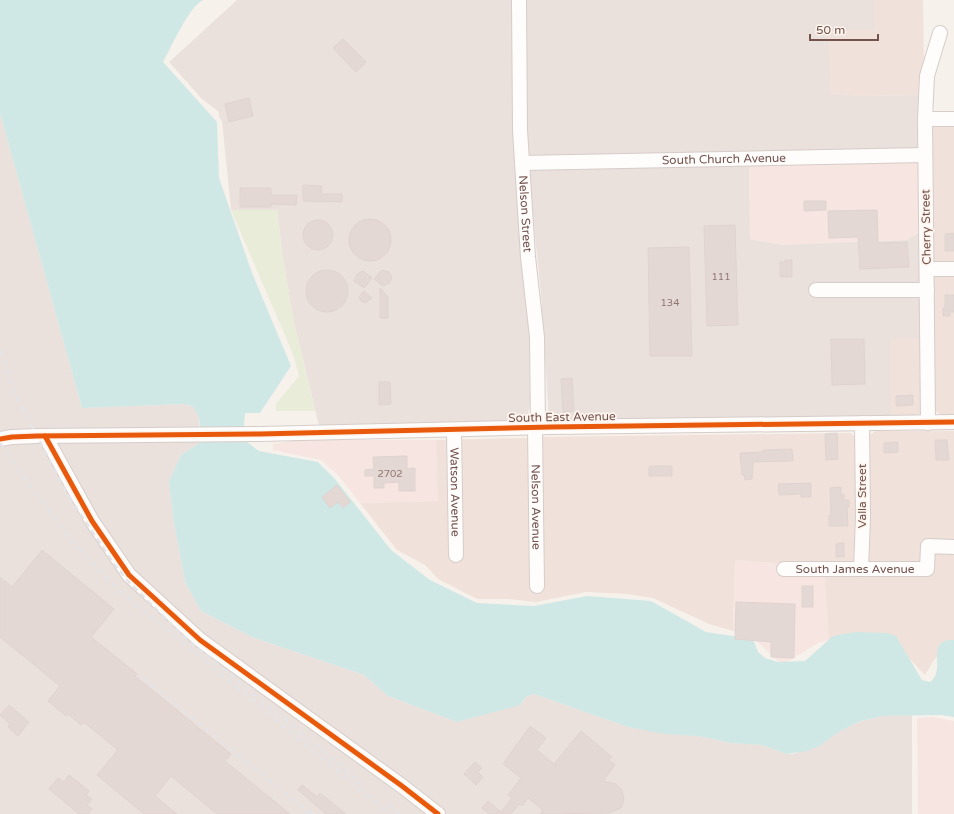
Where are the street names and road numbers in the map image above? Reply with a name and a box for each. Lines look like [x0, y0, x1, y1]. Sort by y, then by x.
street label: South Church Avenue [662, 151, 786, 167]
street label: Nelson Street [516, 175, 535, 253]
street label: Cherry Street [918, 189, 934, 265]
street label: South East Avenue [508, 409, 616, 425]
street label: Watson Avenue [447, 447, 463, 537]
street label: Valla Street [855, 463, 869, 528]
street label: Nelson Avenue [528, 464, 544, 550]
street label: South James Avenue [795, 562, 915, 576]

